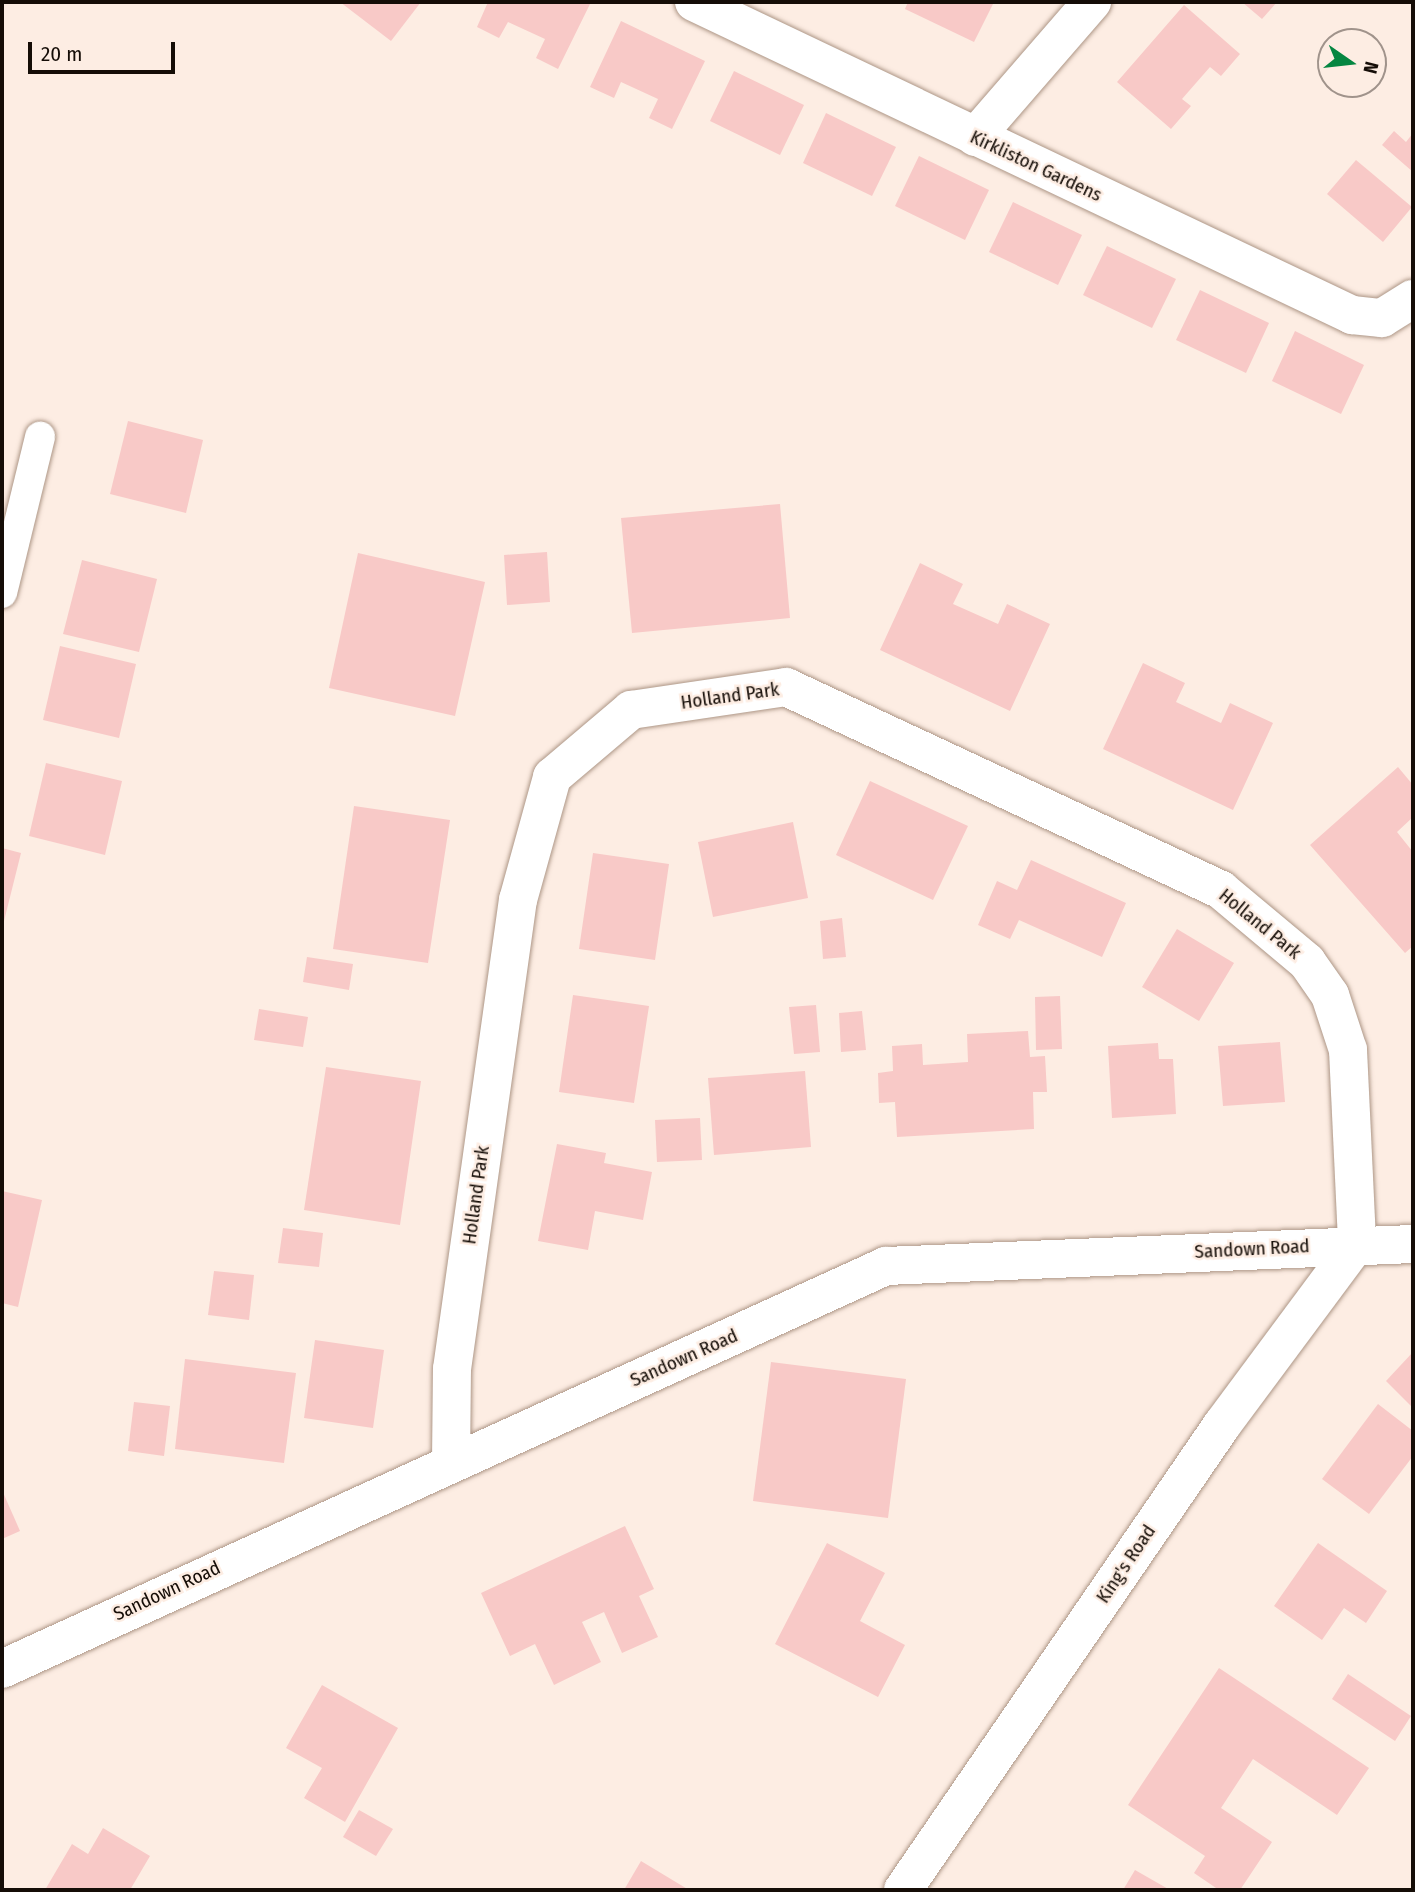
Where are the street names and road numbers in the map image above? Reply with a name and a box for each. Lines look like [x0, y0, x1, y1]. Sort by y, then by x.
street label: Kirkliston Gardens [967, 126, 1105, 206]
street label: Holland Park [679, 678, 781, 714]
street label: Holland Park [1214, 884, 1306, 964]
street label: Holland Park [458, 1144, 494, 1246]
street label: Sandown Road [1194, 1235, 1310, 1263]
street label: Sandown Road [627, 1324, 741, 1392]
street label: King's Road [1092, 1521, 1160, 1607]
street label: Sandown Road [110, 1556, 224, 1626]

